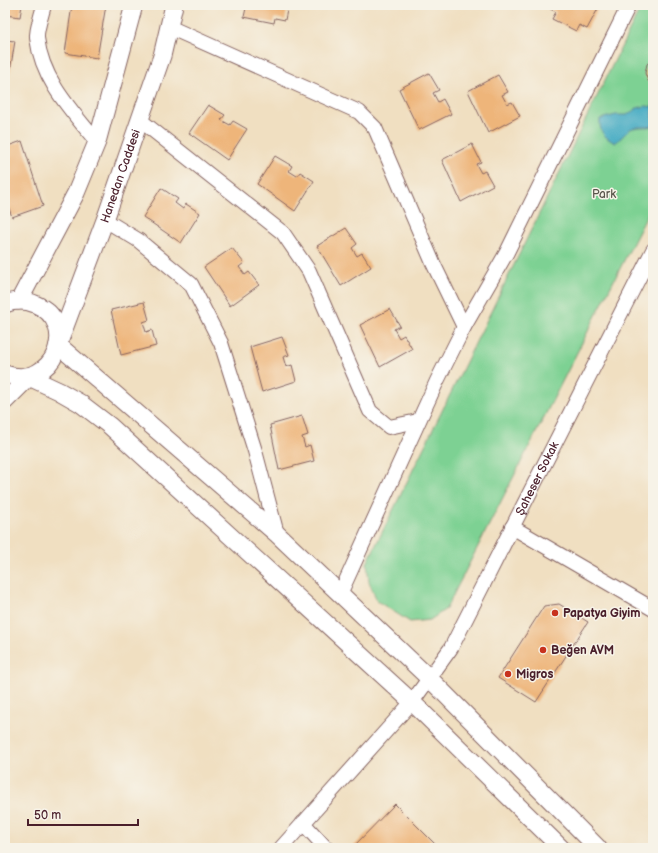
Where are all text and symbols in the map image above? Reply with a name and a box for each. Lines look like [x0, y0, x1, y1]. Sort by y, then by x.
street label: Hanedan Caddesi [98, 127, 144, 225]
park label: Park [592, 187, 616, 202]
street label: Şaheser Sokak [513, 439, 563, 518]
place label: Papatya Giyim [563, 606, 641, 621]
marker: Papatya Giyim [550, 608, 560, 618]
place label: Beğen AVM [551, 643, 614, 658]
marker: Beğen AVM [538, 645, 548, 655]
place label: Migros [516, 667, 553, 682]
marker: Migros [503, 669, 513, 679]
scale bar [28, 801, 138, 827]
text: 50 m [34, 808, 61, 823]

